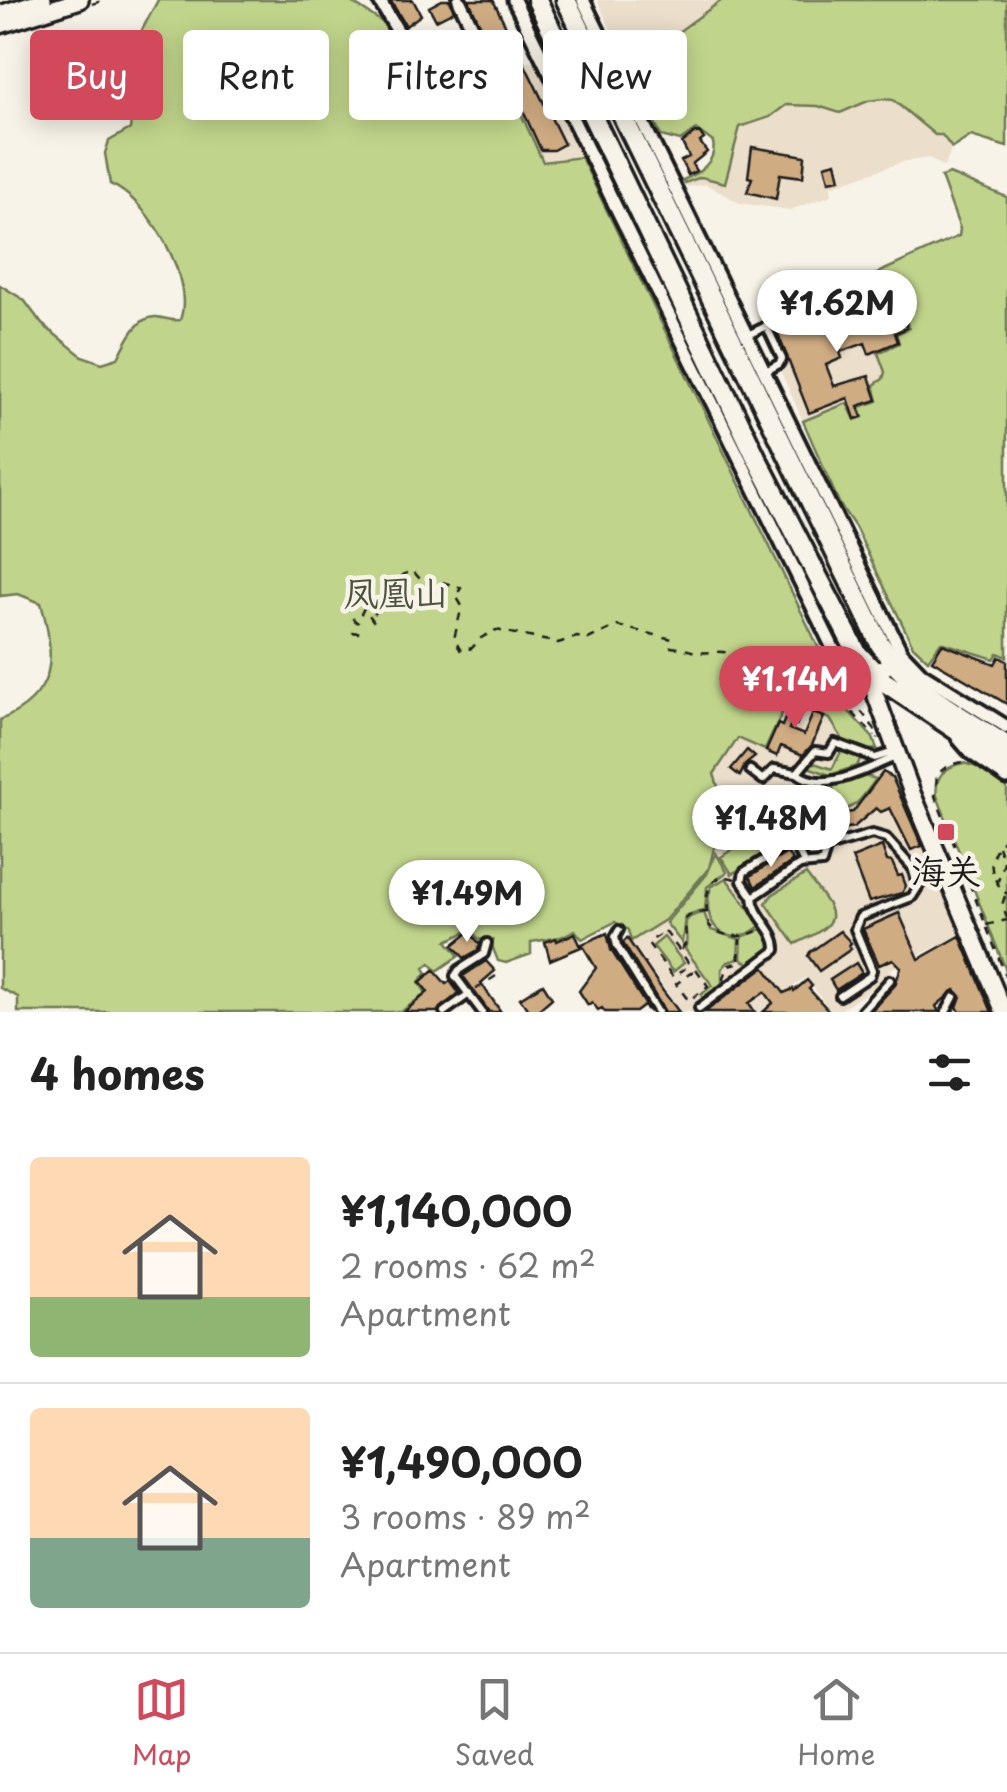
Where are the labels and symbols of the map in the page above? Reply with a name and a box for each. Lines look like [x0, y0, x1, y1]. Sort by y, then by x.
pin: ¥1.62M [756, 270, 918, 355]
park label: 凤凰山 [343, 565, 449, 618]
pin: ¥1.14M [714, 646, 876, 731]
pin: ¥1.48M [690, 785, 852, 870]
marker: 海关 [935, 821, 957, 843]
place label: 海关 [911, 843, 981, 896]
pin: ¥1.49M [386, 860, 548, 945]

